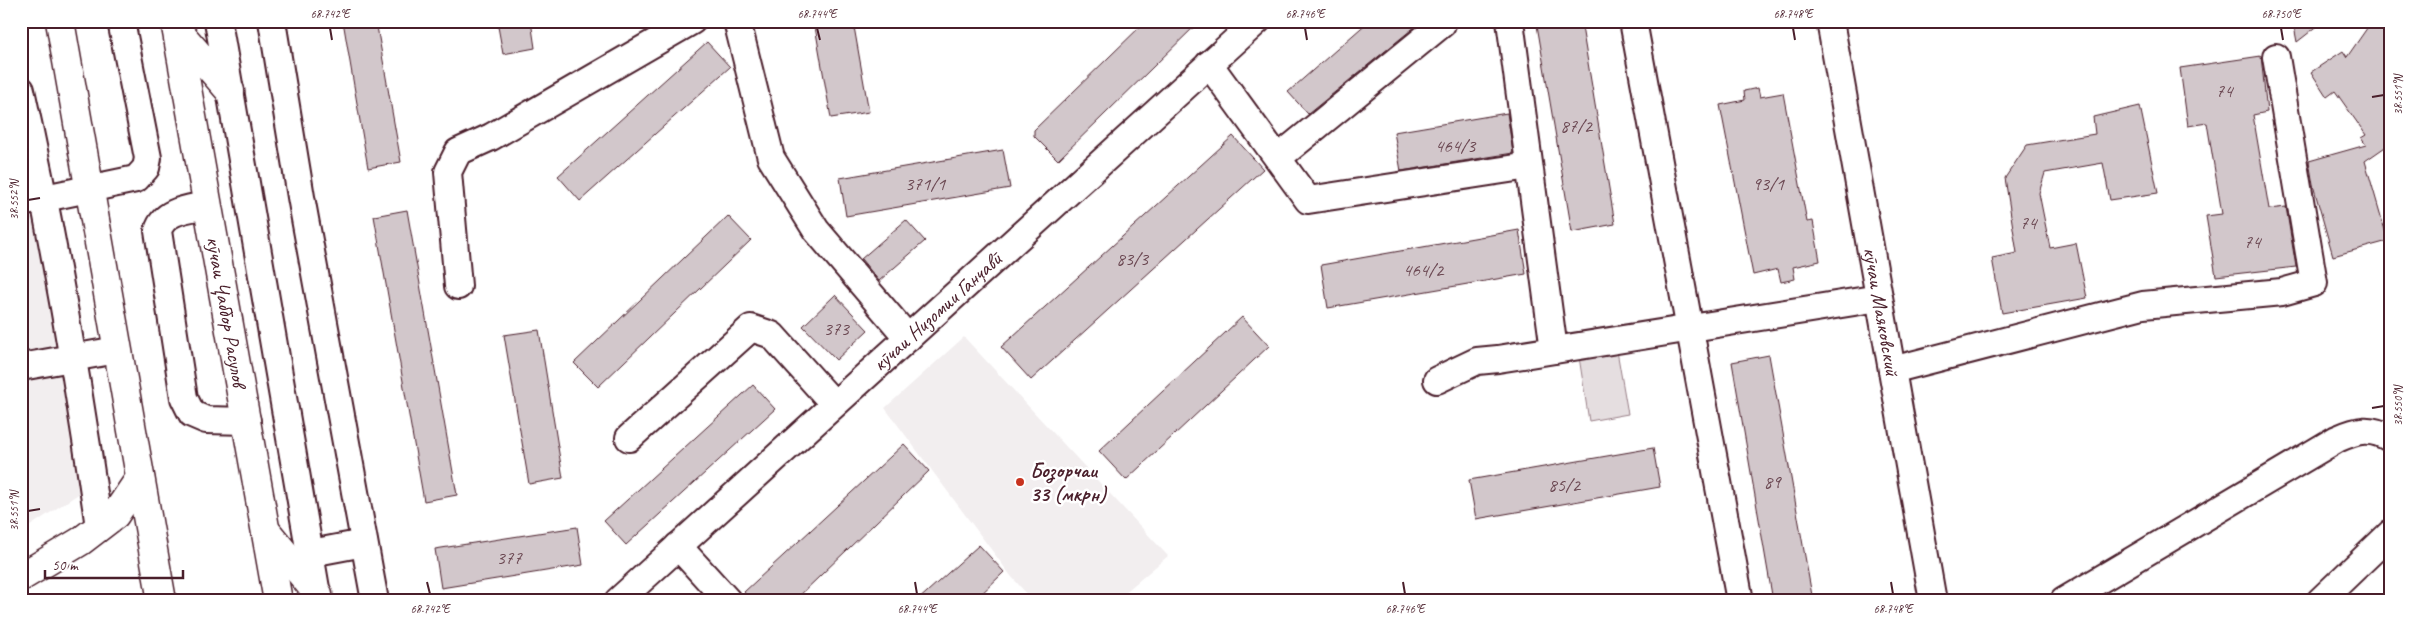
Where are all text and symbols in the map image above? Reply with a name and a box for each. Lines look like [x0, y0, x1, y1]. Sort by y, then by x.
text: 68.742°E [310, 6, 351, 22]
text: 68.744°E [797, 6, 838, 22]
text: 68.746°E [1285, 6, 1326, 22]
text: 68.748°E [1773, 6, 1814, 22]
text: 68.750°E [2261, 6, 2302, 22]
text: 38.551°N [2390, 73, 2406, 115]
house number: 74 [2215, 79, 2235, 103]
house number: 87/2 [1560, 114, 1593, 138]
house number: 464/3 [1435, 134, 1477, 158]
house number: 371/1 [905, 172, 947, 196]
house number: 93/1 [1752, 172, 1785, 196]
text: 38.552°N [6, 178, 22, 220]
house number: 74 [2019, 211, 2039, 235]
house number: 74 [2243, 230, 2263, 254]
street label: кӯчаи Ҷаббор Расулов [200, 234, 253, 393]
street label: кӯчаи Низомии Ганҷавӣ [867, 245, 1008, 377]
street label: кӯчаи Маяковский [1857, 245, 1906, 379]
house number: 83/3 [1116, 247, 1149, 271]
house number: 464/2 [1403, 258, 1445, 282]
house number: 373 [823, 317, 850, 341]
text: 38.550°N [2390, 384, 2406, 426]
place label: Бозорчаи 33 (мкрн) [1030, 457, 1108, 507]
house number: 89 [1763, 470, 1782, 494]
house number: 85/2 [1548, 473, 1581, 497]
marker: Бозорчаи 33 (мкрн) [1014, 476, 1026, 488]
text: 38.551°N [6, 489, 22, 531]
house number: 377 [496, 546, 523, 570]
scale bar [45, 547, 182, 579]
text: 50 m [52, 556, 79, 575]
text: 68.742°E [410, 601, 451, 617]
text: 68.744°E [897, 601, 938, 617]
text: 68.746°E [1385, 601, 1426, 617]
text: 68.748°E [1873, 601, 1914, 617]

